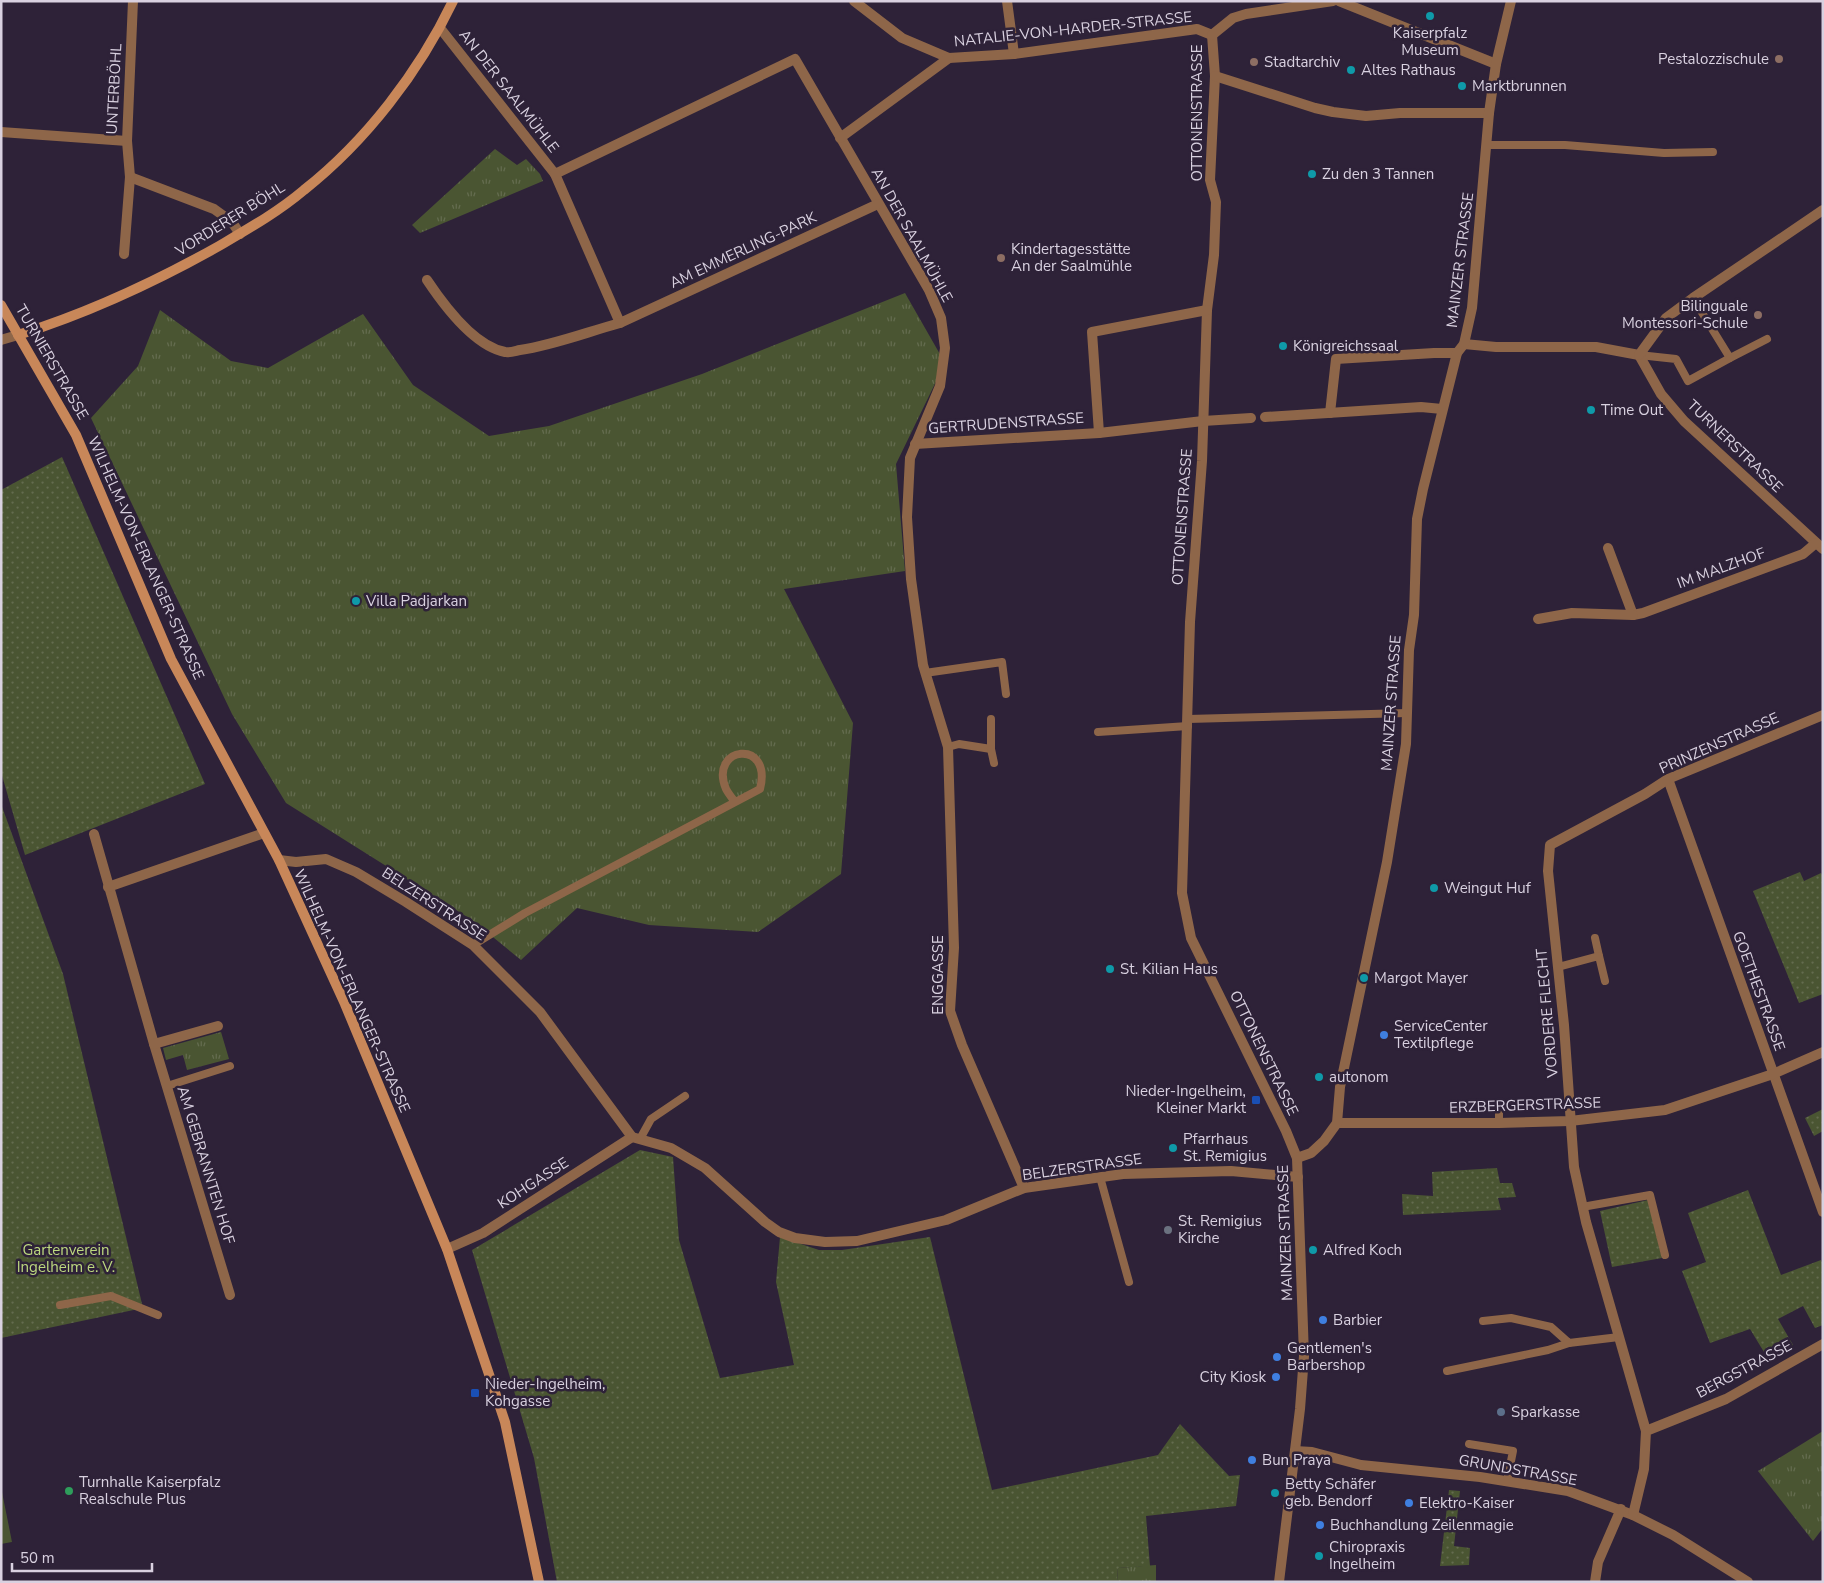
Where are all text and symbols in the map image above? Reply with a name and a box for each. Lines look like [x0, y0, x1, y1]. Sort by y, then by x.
street label: NATALIE-VON-HARDER-STRASSE [953, 7, 1193, 51]
marker: Kaiserpfalz Museum [1424, 10, 1436, 22]
place label: Kaiserpfalz Museum [1393, 23, 1467, 60]
street label: AN DER SAALMÜHLE [455, 25, 563, 157]
street label: UNTERBÖHL [102, 43, 126, 135]
street label: OTTONENSTRASSE [1187, 45, 1207, 181]
place label: Pestalozzischule [1658, 49, 1769, 69]
place label: Stadtarchiv [1264, 52, 1341, 72]
marker: Pestalozzischule [1773, 53, 1785, 65]
marker: Stadtarchiv [1248, 56, 1260, 68]
place label: Altes Rathaus [1361, 60, 1456, 80]
marker: Altes Rathaus [1345, 64, 1357, 76]
place label: Marktbrunnen [1472, 76, 1567, 96]
marker: Marktbrunnen [1456, 80, 1468, 92]
street label: AN DER SAALMÜHLE [867, 164, 957, 306]
place label: Zu den 3 Tannen [1322, 164, 1434, 184]
marker: Zu den 3 Tannen [1306, 168, 1318, 180]
street label: VORDERER BÖHL [171, 177, 288, 261]
street label: MAINZER STRASSE [1442, 191, 1478, 329]
street label: AM EMMERLING-PARK [666, 207, 820, 293]
place label: Kindertagesstätte An der Saalmühle [1011, 239, 1132, 276]
marker: Kindertagesstätte An der Saalmühle [995, 252, 1007, 264]
place label: Bilinguale Montessori-Schule [1622, 296, 1748, 333]
street label: TURNIERSTRASSE [11, 301, 93, 423]
marker: Bilinguale Montessori-Schule [1752, 309, 1764, 321]
place label: Königreichssaal [1293, 336, 1399, 356]
marker: Königreichssaal [1277, 340, 1289, 352]
street label: TURNERSTRASSE [1683, 395, 1787, 497]
place label: Time Out [1601, 400, 1664, 420]
marker: Time Out [1585, 404, 1597, 416]
street label: GERTRUDENSTRASSE [927, 408, 1085, 438]
street label: WILHELM-VON-ERLANGER-STRASSE [83, 433, 209, 683]
street label: OTTONENSTRASSE [1167, 448, 1197, 586]
street label: IM MALZHOF [1674, 543, 1768, 593]
place label: Villa Padjarkan [365, 591, 467, 611]
marker: Villa Padjarkan [350, 595, 362, 607]
street label: MAINZER STRASSE [1376, 634, 1406, 772]
street label: PRINZENSTRASSE [1656, 708, 1782, 778]
street label: BELZERSTRASSE [378, 863, 490, 945]
street label: WILHELM-VON-ERLANGER-STRASSE [289, 866, 415, 1116]
place label: Weingut Huf [1444, 878, 1532, 898]
marker: Weingut Huf [1428, 882, 1440, 894]
street label: GOETHESTRASSE [1728, 928, 1790, 1054]
street label: ENGGASSE [928, 935, 948, 1015]
street label: VORDERE FLECHT [1531, 948, 1563, 1079]
place label: St. Kilian Haus [1120, 959, 1218, 979]
marker: St. Kilian Haus [1104, 963, 1116, 975]
place label: Margot Mayer [1374, 968, 1468, 988]
marker: Margot Mayer [1358, 972, 1370, 984]
street label: OTTONENSTRASSE [1225, 987, 1303, 1119]
place label: ServiceCenter Textilpflege [1394, 1016, 1488, 1053]
marker: ServiceCenter Textilpflege [1378, 1029, 1390, 1041]
place label: autonom [1329, 1067, 1389, 1087]
marker: autonom [1313, 1071, 1325, 1083]
place label: Nieder-Ingelheim, Kleiner Markt [1126, 1081, 1247, 1118]
street label: AM GEBRANNTEN HOF [172, 1084, 240, 1246]
street label: ERZBERGERSTRASSE [1449, 1092, 1601, 1118]
marker: Nieder-Ingelheim, Kleiner Markt [1250, 1094, 1262, 1106]
place label: Pfarrhaus St. Remigius [1183, 1129, 1267, 1166]
marker: Pfarrhaus St. Remigius [1167, 1142, 1179, 1154]
street label: BELZERSTRASSE [1021, 1149, 1143, 1185]
street label: KOHGASSE [494, 1153, 572, 1213]
street label: MAINZER STRASSE [1273, 1165, 1297, 1301]
place label: St. Remigius Kirche [1178, 1211, 1262, 1248]
marker: St. Remigius Kirche [1162, 1224, 1174, 1236]
park label: Gartenverein Ingelheim e. V. [17, 1240, 115, 1277]
place label: Alfred Koch [1323, 1240, 1402, 1260]
marker: Alfred Koch [1307, 1244, 1319, 1256]
place label: Barbier [1333, 1310, 1383, 1330]
marker: Barbier [1317, 1314, 1329, 1326]
street label: BERGSTRASSE [1693, 1335, 1795, 1403]
place label: Gentlemen's Barbershop [1287, 1338, 1372, 1375]
marker: Gentlemen's Barbershop [1271, 1351, 1283, 1363]
place label: City Kiosk [1200, 1367, 1266, 1387]
marker: City Kiosk [1270, 1371, 1282, 1383]
place label: Nieder-Ingelheim, Kohgasse [485, 1374, 606, 1411]
marker: Nieder-Ingelheim, Kohgasse [469, 1387, 481, 1399]
place label: Sparkasse [1511, 1402, 1580, 1422]
marker: Sparkasse [1495, 1406, 1507, 1418]
place label: Bun Praya [1262, 1450, 1331, 1470]
street label: GRUNDSTRASSE [1457, 1450, 1579, 1490]
marker: Bun Praya [1246, 1454, 1258, 1466]
place label: Turnhalle Kaiserpfalz Realschule Plus [79, 1472, 221, 1509]
place label: Betty Schäfer geb. Bendorf [1285, 1474, 1376, 1511]
marker: Turnhalle Kaiserpfalz Realschule Plus [63, 1485, 75, 1497]
marker: Betty Schäfer geb. Bendorf [1269, 1487, 1281, 1499]
place label: Elektro-Kaiser [1419, 1493, 1515, 1513]
marker: Elektro-Kaiser [1403, 1497, 1415, 1509]
place label: Buchhandlung Zeilenmagie [1330, 1515, 1514, 1535]
marker: Buchhandlung Zeilenmagie [1314, 1519, 1326, 1531]
place label: Chiropraxis Ingelheim [1329, 1537, 1405, 1574]
scale bar [12, 1540, 152, 1572]
text: 50 m [20, 1548, 55, 1568]
marker: Chiropraxis Ingelheim [1313, 1550, 1325, 1562]

